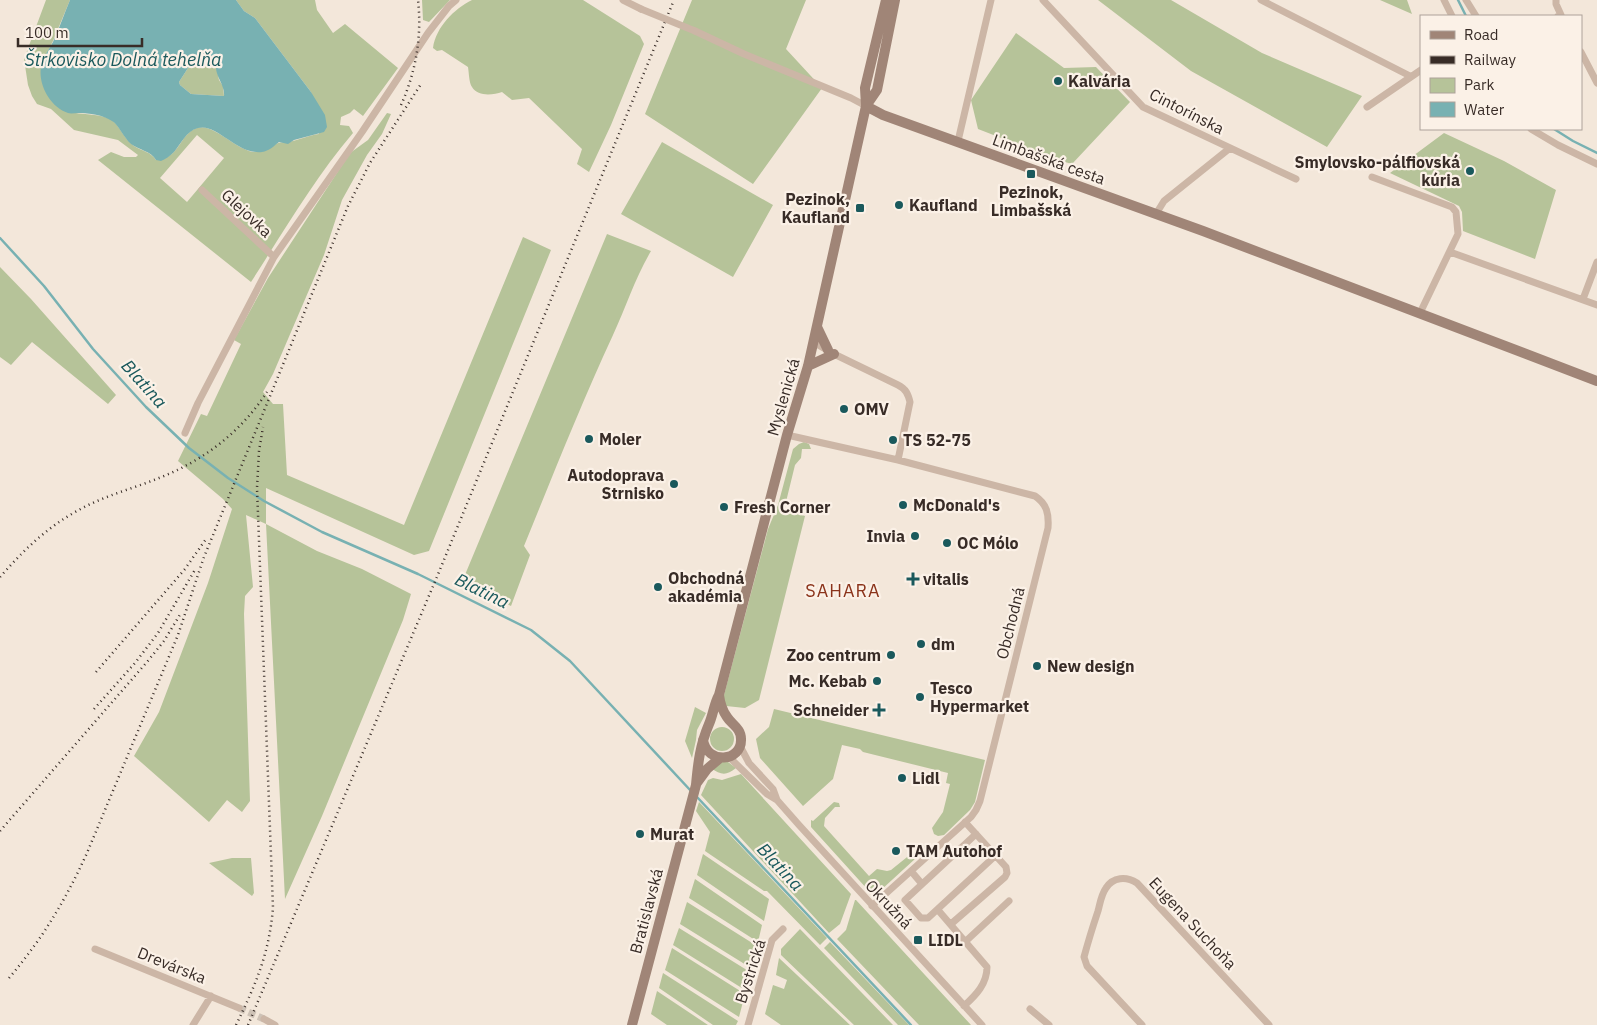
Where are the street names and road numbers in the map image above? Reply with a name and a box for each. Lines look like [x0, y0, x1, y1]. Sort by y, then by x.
street label: Cintorínska [1146, 84, 1228, 139]
street label: Limbašská cesta [990, 129, 1109, 189]
street label: Glejovka [218, 185, 277, 242]
street label: Myslenická [762, 355, 804, 438]
street label: Obchodná [991, 584, 1029, 661]
street label: Bratislavská [625, 866, 667, 956]
street label: Eugena Suchoňa [1145, 873, 1241, 974]
street label: Okružná [861, 875, 917, 933]
street label: Bystrická [730, 936, 770, 1006]
street label: Drevárska [135, 942, 210, 988]

